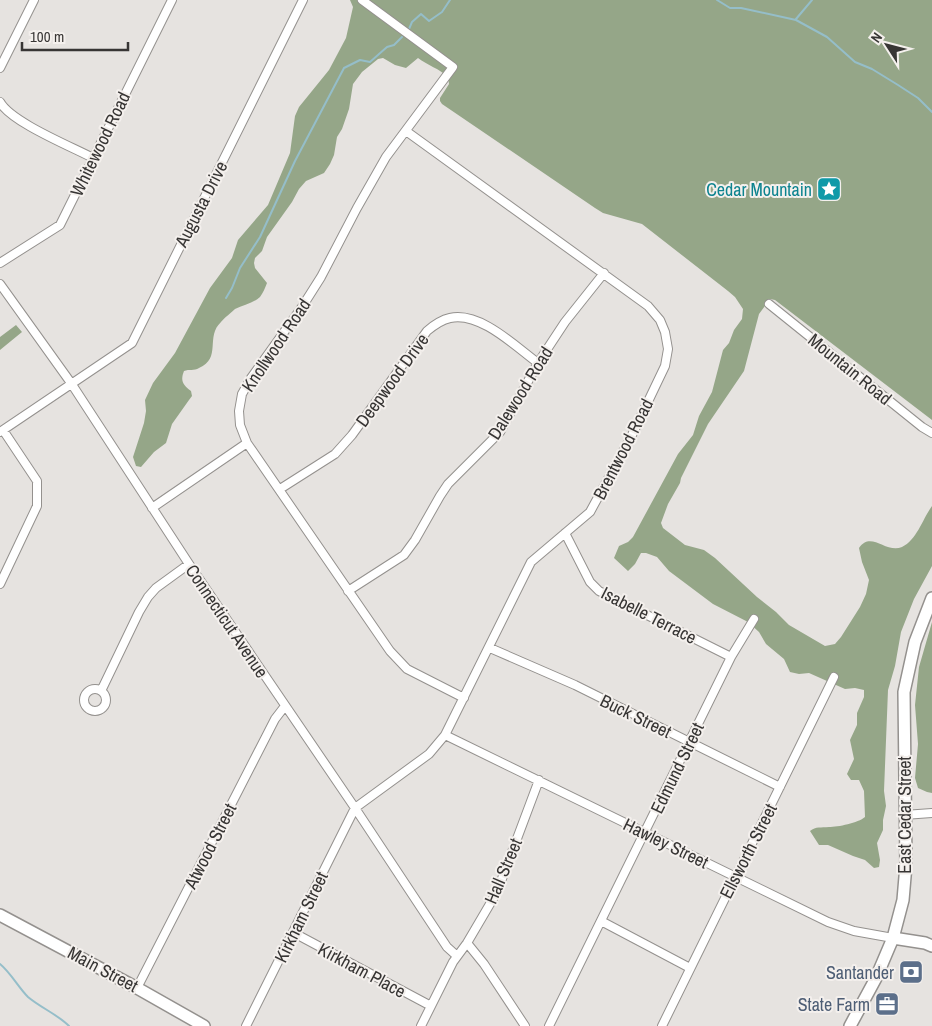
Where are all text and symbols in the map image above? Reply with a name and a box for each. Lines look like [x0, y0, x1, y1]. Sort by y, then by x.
scale bar [22, 20, 129, 52]
north arrow [862, 20, 912, 70]
text: 100 m [30, 26, 64, 47]
text: N [867, 29, 886, 46]
street label: Whitewood Road [64, 88, 136, 200]
street label: Augusta Drive [168, 157, 233, 252]
place icon: Cedar Mountain [816, 176, 842, 202]
place label: Cedar Mountain [706, 177, 812, 202]
street label: Knollwood Road [236, 293, 316, 397]
street label: Deepwood Drive [350, 328, 434, 432]
street label: Mountain Road [803, 328, 897, 410]
street label: Dalewood Road [482, 342, 558, 444]
street label: Brentwood Road [587, 394, 659, 504]
street label: Connecticut Avenue [180, 559, 274, 683]
street label: Isabelle Terrace [597, 580, 701, 650]
street label: Buck Street [596, 688, 676, 744]
street label: Edmund Street [644, 718, 710, 818]
street label: East Cedar Street [892, 756, 917, 874]
street label: Atwood Street [177, 799, 242, 894]
street label: Ellsworth Street [713, 799, 783, 903]
street label: Hawley Street [619, 812, 713, 874]
street label: Hall Street [478, 834, 528, 908]
street label: Kirkham Street [268, 867, 334, 967]
street label: Kirkham Place [314, 936, 410, 1004]
street label: Main Street [63, 940, 143, 998]
bank icon: Santander [898, 959, 924, 985]
place label: Santander [826, 960, 894, 985]
office icon: State Farm [874, 991, 900, 1017]
place label: State Farm [798, 992, 870, 1017]

